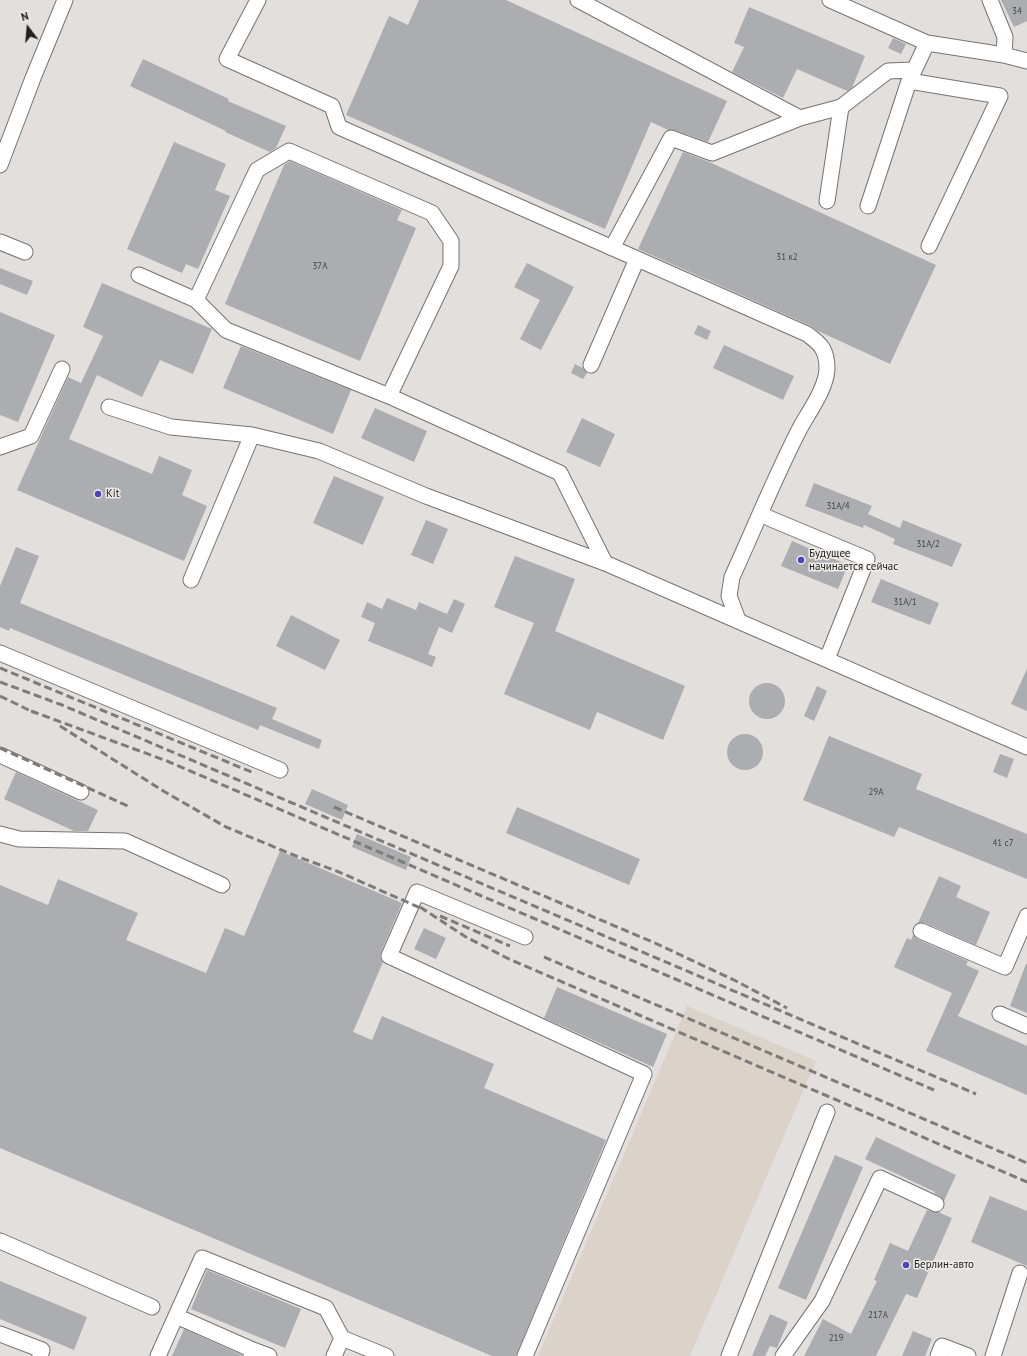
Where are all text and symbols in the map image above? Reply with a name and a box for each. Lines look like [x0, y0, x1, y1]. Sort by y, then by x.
house number: 34 [1012, 6, 1022, 16]
north arrow [8, 8, 48, 48]
text: N [19, 9, 30, 24]
house number: 31 к2 [776, 252, 798, 262]
house number: 37А [312, 261, 328, 271]
place label: Kit [106, 487, 119, 501]
marker: Kit [93, 489, 103, 499]
house number: 31А/4 [826, 501, 850, 511]
house number: 31А/2 [916, 539, 940, 549]
place label: Будущее начинается сейчас [809, 547, 898, 573]
marker: Будущее начинается сейчас [796, 555, 806, 565]
house number: 31А/1 [893, 597, 917, 607]
house number: 29А [868, 787, 884, 797]
house number: 41 с7 [992, 838, 1014, 848]
place label: Берлин-авто [914, 1258, 974, 1272]
marker: Берлин-авто [901, 1260, 911, 1270]
house number: 217А [868, 1310, 888, 1320]
house number: 219 [829, 1333, 843, 1343]

